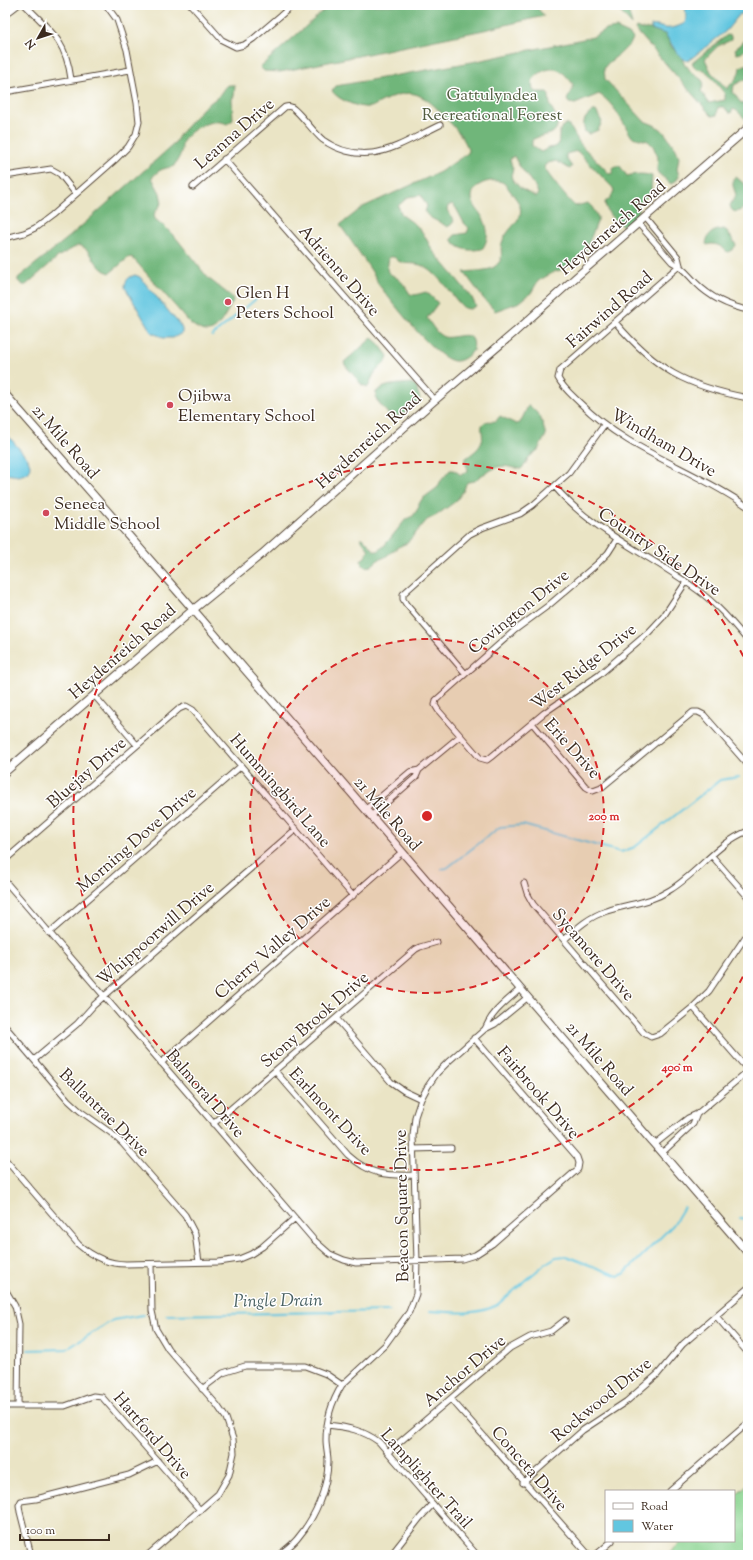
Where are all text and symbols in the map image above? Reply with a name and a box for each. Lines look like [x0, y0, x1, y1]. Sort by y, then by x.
north arrow [18, 18, 58, 58]
text: N [22, 35, 41, 53]
park label: Gattulyndea Recreational Forest [422, 84, 562, 128]
street label: Leanna Drive [190, 93, 280, 176]
street label: Heydenreich Road [555, 175, 672, 282]
street label: Adrienne Drive [292, 220, 385, 322]
street label: Fairwind Road [562, 266, 659, 355]
place label: Glen H Peters School [236, 282, 334, 326]
marker: Glen H Peters School [223, 297, 233, 307]
place label: Ojibwa Elementary School [178, 385, 315, 429]
street label: Heydenreich Road [311, 387, 428, 496]
street label: 21 Mile Road [25, 400, 104, 485]
marker: Ojibwa Elementary School [165, 400, 175, 410]
street label: Windham Drive [606, 404, 720, 484]
place label: Seneca Middle School [54, 493, 161, 537]
street label: Country Side Drive [593, 503, 725, 603]
marker: Seneca Middle School [41, 508, 51, 518]
street label: Covington Drive [464, 564, 575, 661]
street label: Heydenreich Road [65, 599, 182, 706]
street label: West Ridge Drive [526, 619, 642, 717]
street label: Erie Drive [538, 714, 605, 785]
street label: Hummingbird Lane [223, 729, 336, 853]
street label: Bluejay Drive [42, 732, 132, 815]
street label: 21 Mile Road [347, 772, 426, 857]
street label: Morning Dove Drive [73, 782, 202, 899]
text: 200 m [589, 808, 619, 826]
centre of rings [420, 809, 434, 823]
street label: Whippoorwill Drive [92, 877, 220, 992]
street label: Cherry Valley Drive [210, 891, 337, 1006]
street label: Sycamore Drive [545, 904, 640, 1007]
street label: Stony Brook Drive [256, 967, 375, 1074]
street label: 21 Mile Road [559, 1017, 638, 1102]
street label: Fairbrook Drive [490, 1042, 585, 1145]
street label: Balmoral Drive [159, 1045, 250, 1144]
text: 400 m [660, 1059, 693, 1077]
street label: Earlmont Drive [282, 1063, 377, 1162]
street label: Ballantrae Drive [53, 1064, 154, 1163]
street label: Beacon Square Drive [390, 1129, 416, 1282]
water label: Pingle Drain [233, 1288, 323, 1316]
street label: Anchor Drive [419, 1330, 512, 1413]
street label: Rockwood Drive [547, 1353, 657, 1448]
street label: Hartford Drive [107, 1387, 196, 1485]
street label: Conceta Drive [485, 1421, 572, 1517]
street label: Lamplighter Trail [374, 1424, 477, 1535]
legend [605, 1490, 735, 1542]
text: Road [641, 1498, 668, 1516]
scale bar [20, 1516, 109, 1542]
text: Water [641, 1518, 674, 1536]
text: 100 m [26, 1522, 55, 1540]

